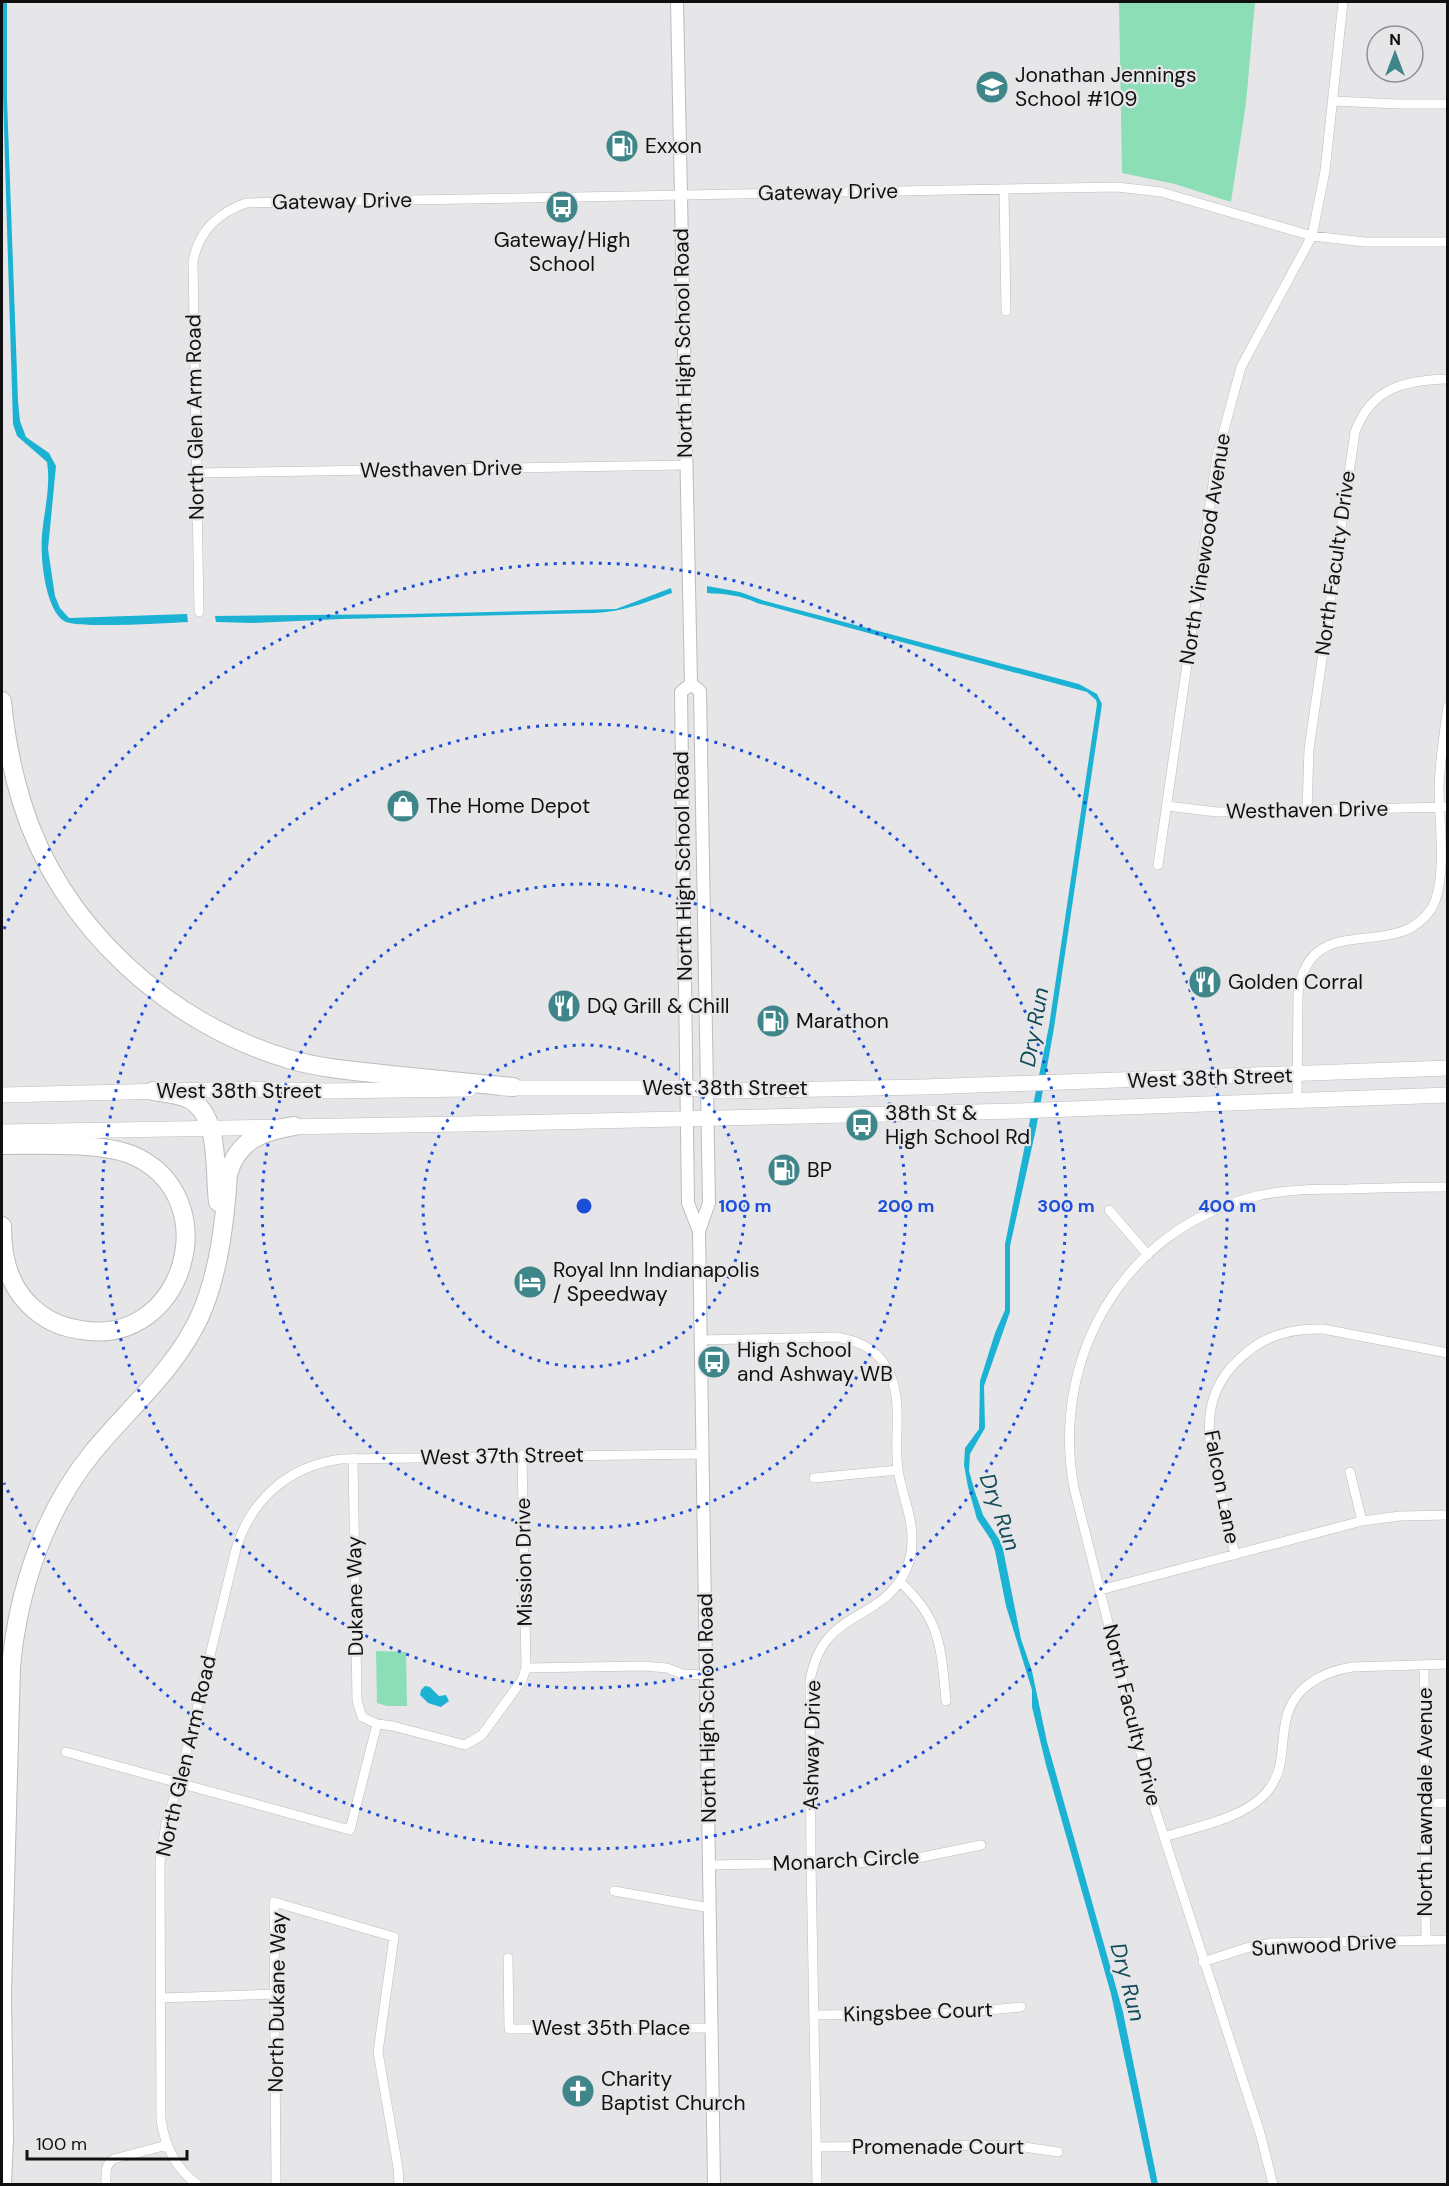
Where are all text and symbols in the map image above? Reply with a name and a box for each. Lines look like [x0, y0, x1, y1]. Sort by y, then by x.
north arrow [1365, 24, 1425, 84]
text: N [1389, 29, 1401, 50]
place label: Jonathan Jennings School #109 [1015, 61, 1196, 113]
school or university icon: Jonathan Jennings School #109 [974, 69, 1010, 105]
fuel station icon: Exxon [604, 128, 640, 164]
place label: Exxon [645, 132, 702, 160]
street label: Gateway Drive [758, 177, 898, 207]
street label: Gateway Drive [272, 186, 412, 216]
bus stop icon: Gateway/High School [544, 189, 580, 225]
place label: Gateway/High School [494, 226, 630, 278]
street label: North High School Road [667, 228, 699, 458]
street label: North Glen Arm Road [179, 314, 211, 520]
street label: North Vinewood Avenue [1173, 431, 1237, 667]
street label: Westhaven Drive [360, 454, 523, 484]
street label: North Faculty Drive [1308, 469, 1362, 657]
street label: North High School Road [667, 751, 699, 981]
shop icon: The Home Depot [385, 788, 421, 824]
place label: The Home Depot [426, 792, 590, 820]
street label: Westhaven Drive [1226, 795, 1389, 825]
restaurant icon: Golden Corral [1187, 964, 1223, 1000]
place label: Golden Corral [1228, 968, 1363, 996]
water label: Dry Run [1013, 985, 1055, 1069]
restaurant icon: DQ Grill & Chill [546, 988, 582, 1024]
place label: DQ Grill & Chill [587, 992, 730, 1020]
fuel station icon: Marathon [755, 1003, 791, 1039]
place label: Marathon [796, 1007, 889, 1035]
street label: West 38th Street [1127, 1061, 1293, 1095]
street label: West 38th Street [642, 1074, 808, 1102]
street label: West 38th Street [156, 1077, 322, 1105]
place label: 38th St & High School Rd [885, 1099, 1030, 1151]
bus stop icon: 38th St & High School Rd [844, 1107, 880, 1143]
fuel station icon: BP [766, 1152, 802, 1188]
place label: BP [807, 1156, 832, 1184]
text: 100 m [718, 1194, 772, 1218]
text: 200 m [878, 1194, 934, 1218]
text: 300 m [1037, 1194, 1095, 1218]
text: 400 m [1198, 1194, 1256, 1218]
centre of rings [574, 1196, 594, 1216]
place label: Royal Inn Indianapolis / Speedway [553, 1256, 760, 1308]
hotel icon: Royal Inn Indianapolis / Speedway [512, 1264, 548, 1300]
place label: High School and Ashway WB [737, 1336, 893, 1388]
bus stop icon: High School and Ashway WB [696, 1344, 732, 1380]
street label: Falcon Lane [1197, 1428, 1247, 1546]
street label: West 37th Street [420, 1441, 584, 1471]
water label: Dry Run [973, 1469, 1027, 1555]
street label: Mission Drive [509, 1497, 539, 1627]
street label: Dukane Way [340, 1535, 370, 1656]
street label: North High School Road [691, 1593, 723, 1823]
street label: North Faculty Drive [1096, 1621, 1168, 1809]
street label: North Glen Arm Road [149, 1653, 223, 1859]
street label: Ashway Drive [797, 1680, 827, 1810]
street label: North Lawndale Avenue [1411, 1687, 1439, 1917]
street label: Monarch Circle [772, 1842, 920, 1878]
street label: North Dukane Way [261, 1911, 293, 2093]
street label: Sunwood Drive [1251, 1927, 1397, 1963]
water label: Dry Run [1104, 1940, 1152, 2024]
street label: Kingsbee Court [843, 1995, 993, 2029]
street label: West 35th Place [532, 2014, 690, 2042]
place label: Charity Baptist Church [601, 2065, 746, 2117]
church icon: Charity Baptist Church [560, 2073, 596, 2109]
scale bar [27, 2123, 188, 2161]
text: 100 m [36, 2132, 87, 2156]
street label: Promenade Court [852, 2133, 1024, 2161]

